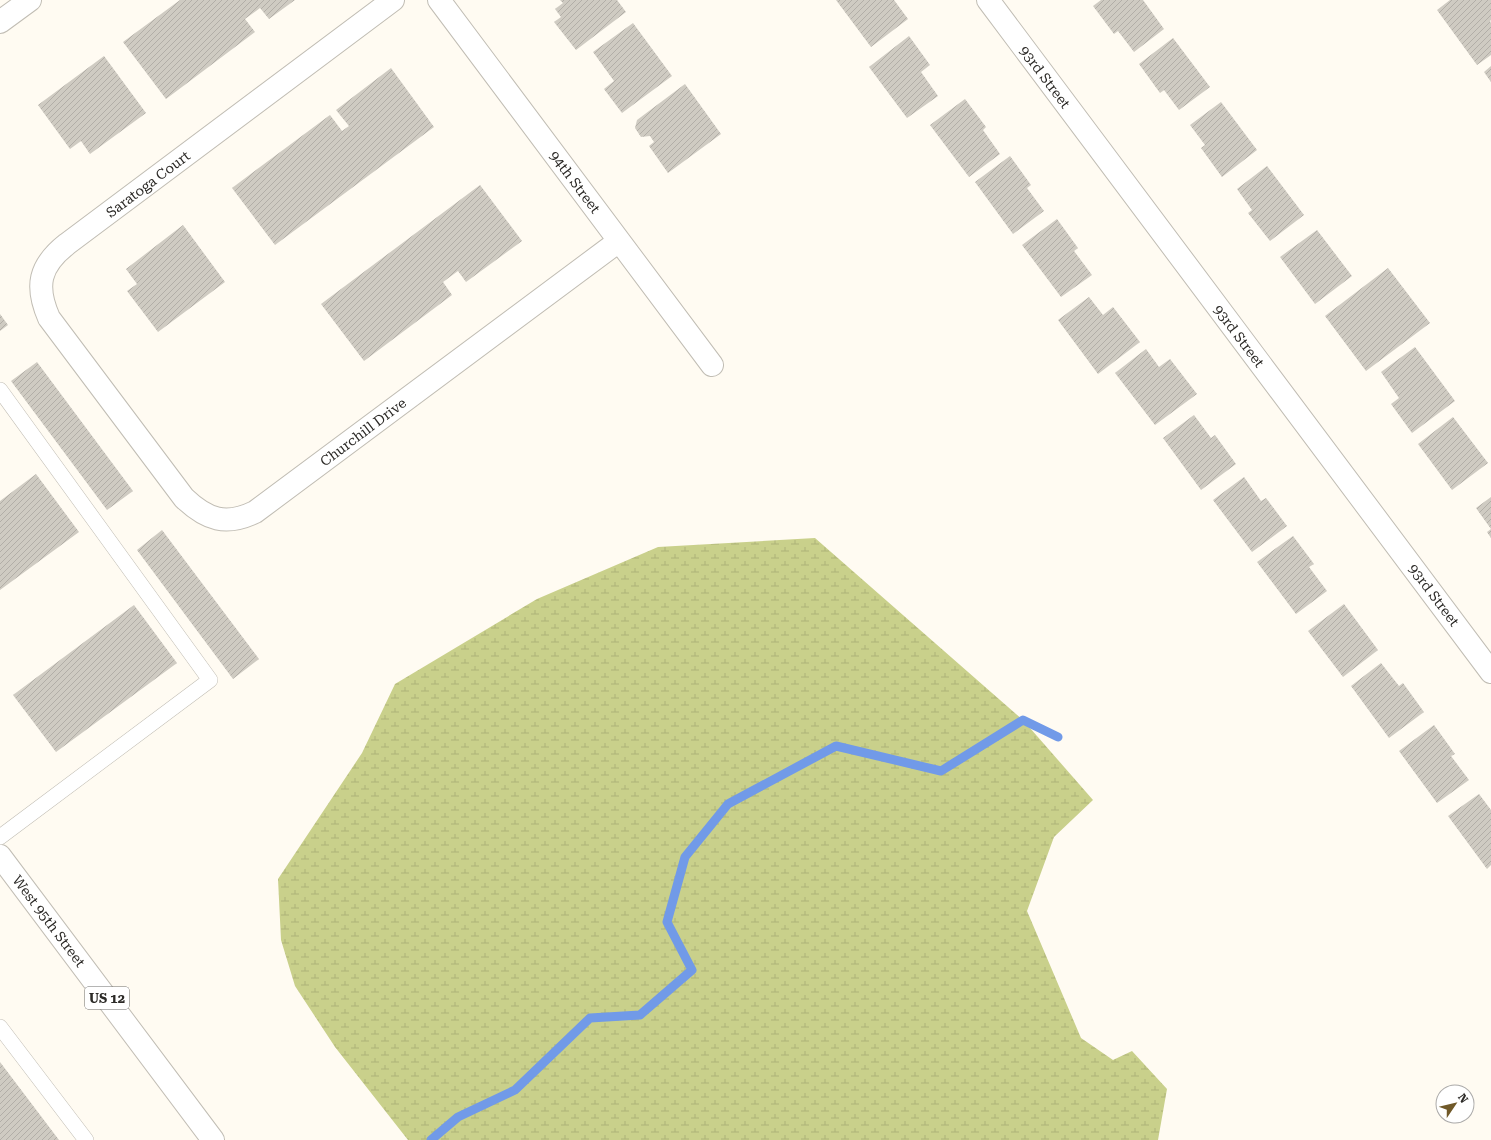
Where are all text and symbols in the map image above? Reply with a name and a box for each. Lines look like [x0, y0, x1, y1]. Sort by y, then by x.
street label: 93rd Street [1016, 43, 1074, 111]
street label: Saratoga Court [103, 147, 193, 221]
street label: 94th Street [546, 148, 604, 216]
street label: 93rd Street [1210, 302, 1268, 370]
street label: Churchill Drive [317, 394, 409, 470]
street label: 93rd Street [1405, 561, 1463, 629]
street label: West 95th Street [9, 872, 89, 970]
road number: US 12 [85, 987, 129, 1009]
north arrow [1435, 1084, 1475, 1124]
text: N [1455, 1091, 1471, 1106]

